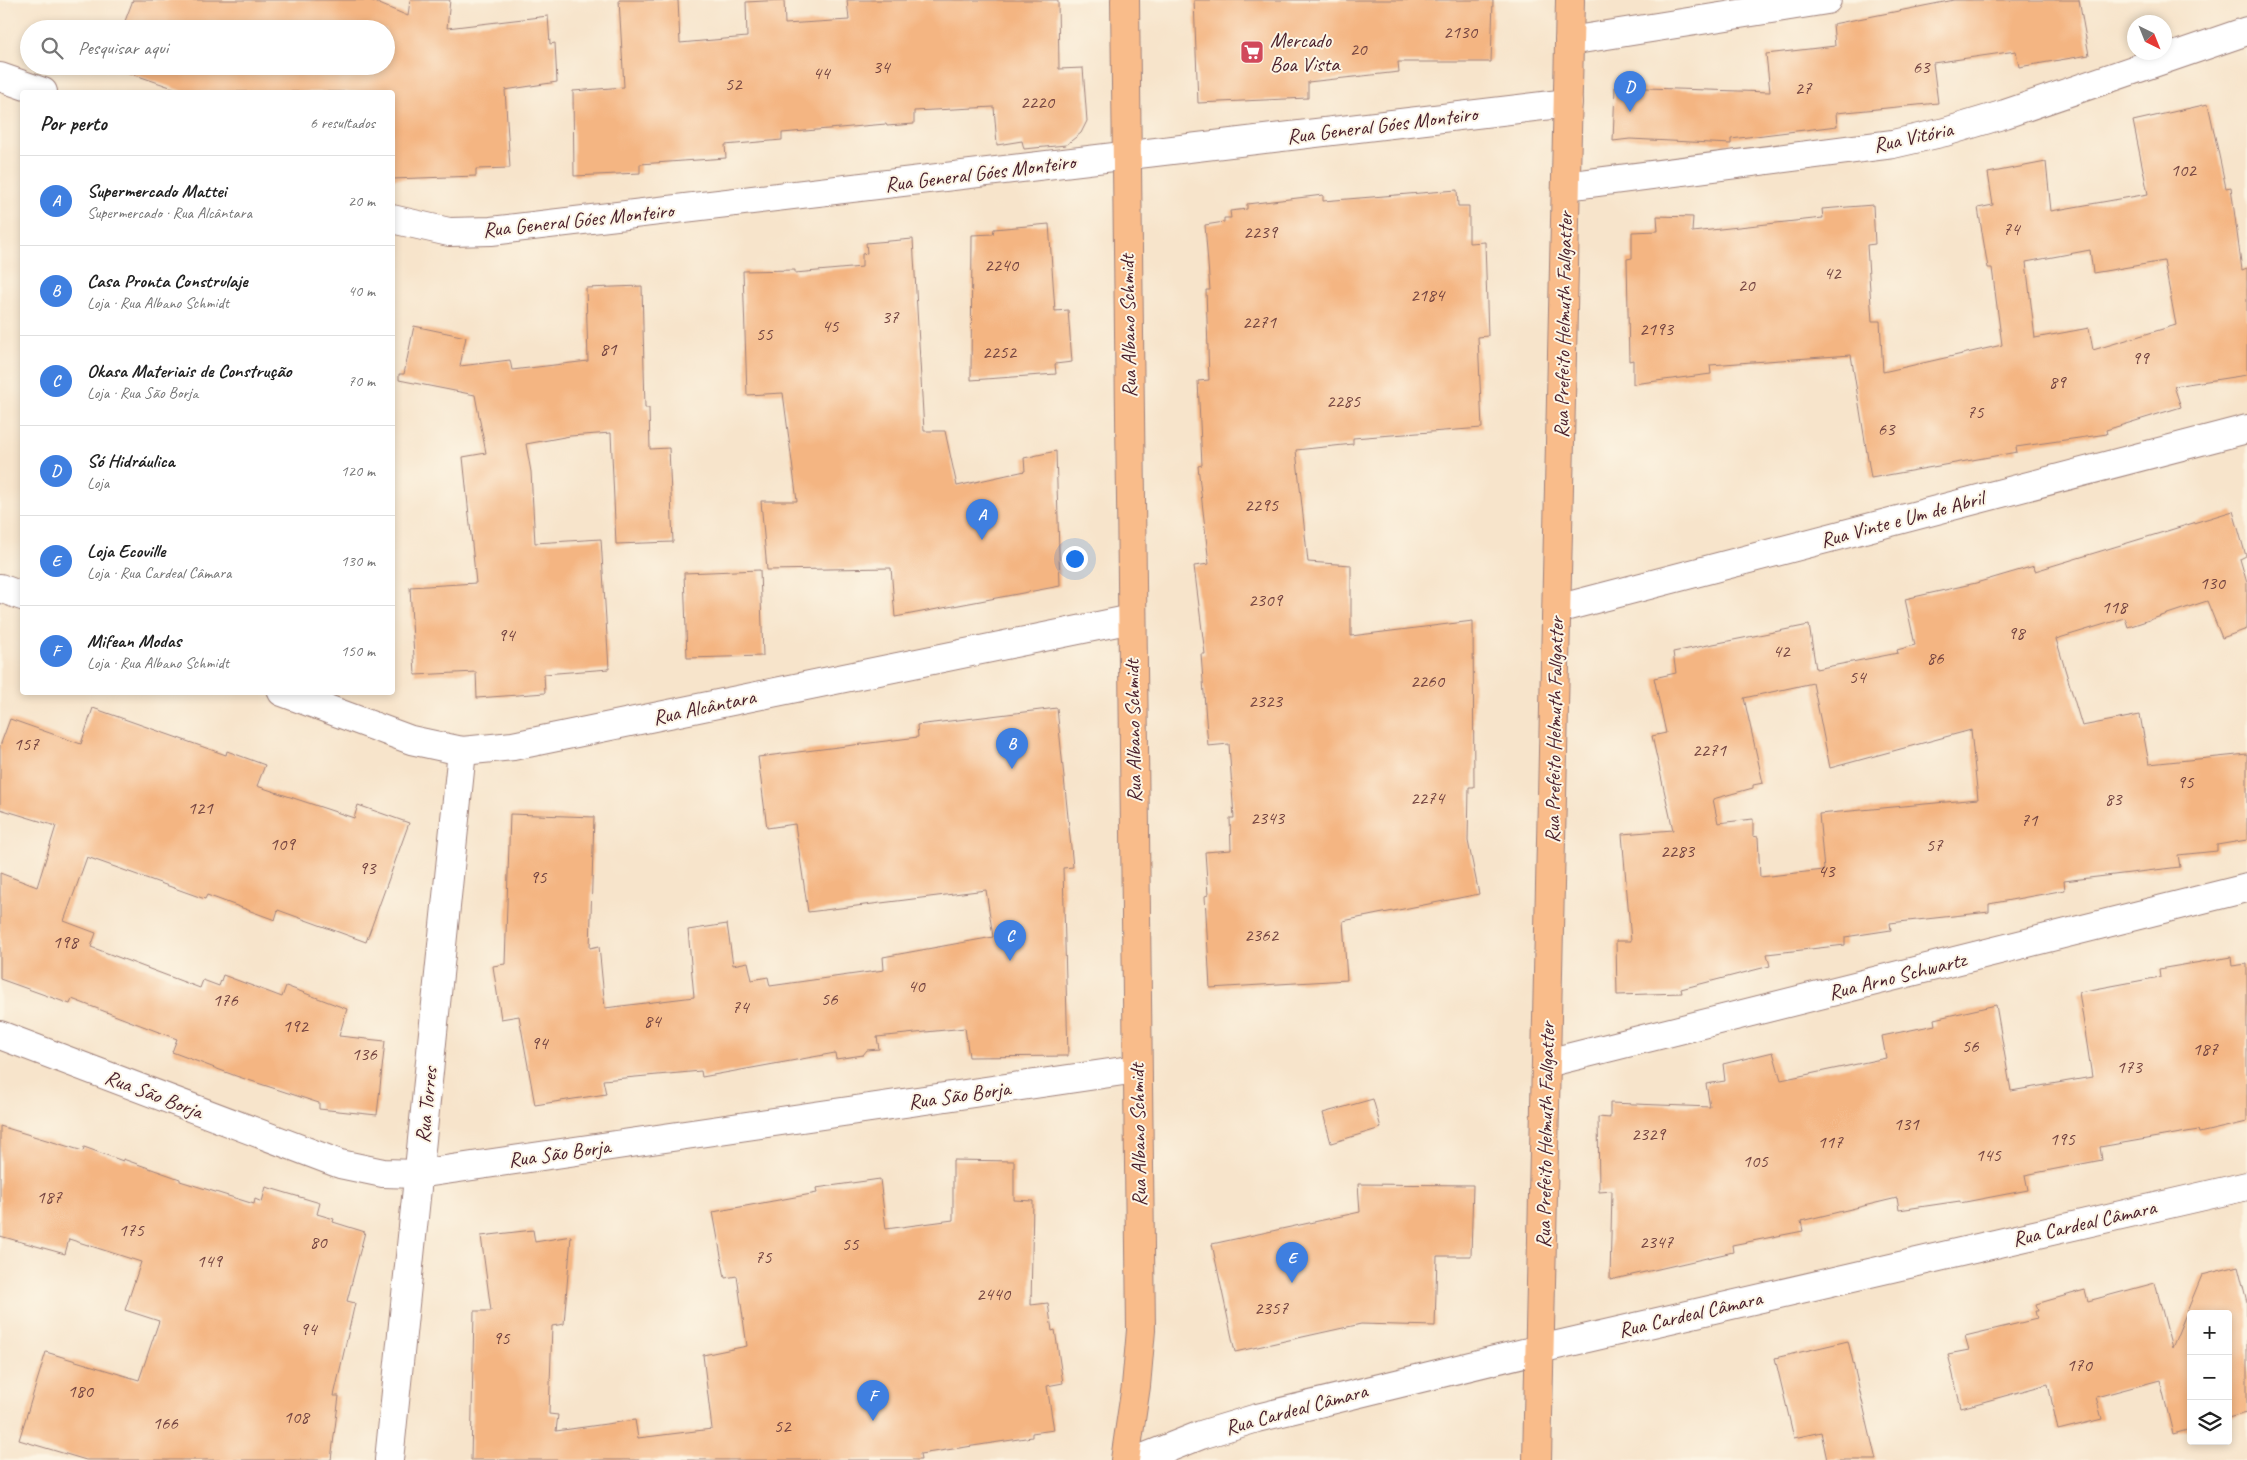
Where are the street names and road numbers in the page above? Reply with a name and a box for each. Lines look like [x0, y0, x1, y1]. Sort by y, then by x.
street label: Rua General Góes Monteiro [1285, 100, 1481, 150]
street label: Rua Vitória [1871, 116, 1957, 158]
street label: Rua General Góes Monteiro [883, 148, 1079, 198]
street label: Rua General Góes Monteiro [481, 197, 677, 243]
street label: Rua Prefeito Helmuth Fallgatter [1548, 209, 1578, 438]
street label: Rua Albano Schmidt [1114, 252, 1142, 398]
street label: Rua Vinte e Um de Abril [1817, 484, 1990, 553]
street label: Rua Prefeito Helmuth Fallgatter [1539, 614, 1569, 843]
street label: Rua Albano Schmidt [1119, 657, 1147, 803]
street label: Rua Alcântara [650, 683, 759, 731]
street label: Rua Arno Schwartz [1826, 946, 1971, 1006]
street label: Rua Prefeito Helmuth Fallgatter [1530, 1019, 1560, 1248]
street label: Rua Albano Schmidt [1124, 1061, 1152, 1207]
street label: Rua São Borja [101, 1063, 209, 1125]
street label: Rua Torres [409, 1064, 443, 1144]
street label: Rua São Borja [906, 1075, 1014, 1115]
street label: Rua São Borja [506, 1133, 614, 1173]
street label: Rua Cardeal Câmara [2010, 1194, 2160, 1252]
street label: Rua Cardeal Câmara [1616, 1285, 1766, 1343]
street label: Rua Cardeal Câmara [1222, 1377, 1372, 1440]

